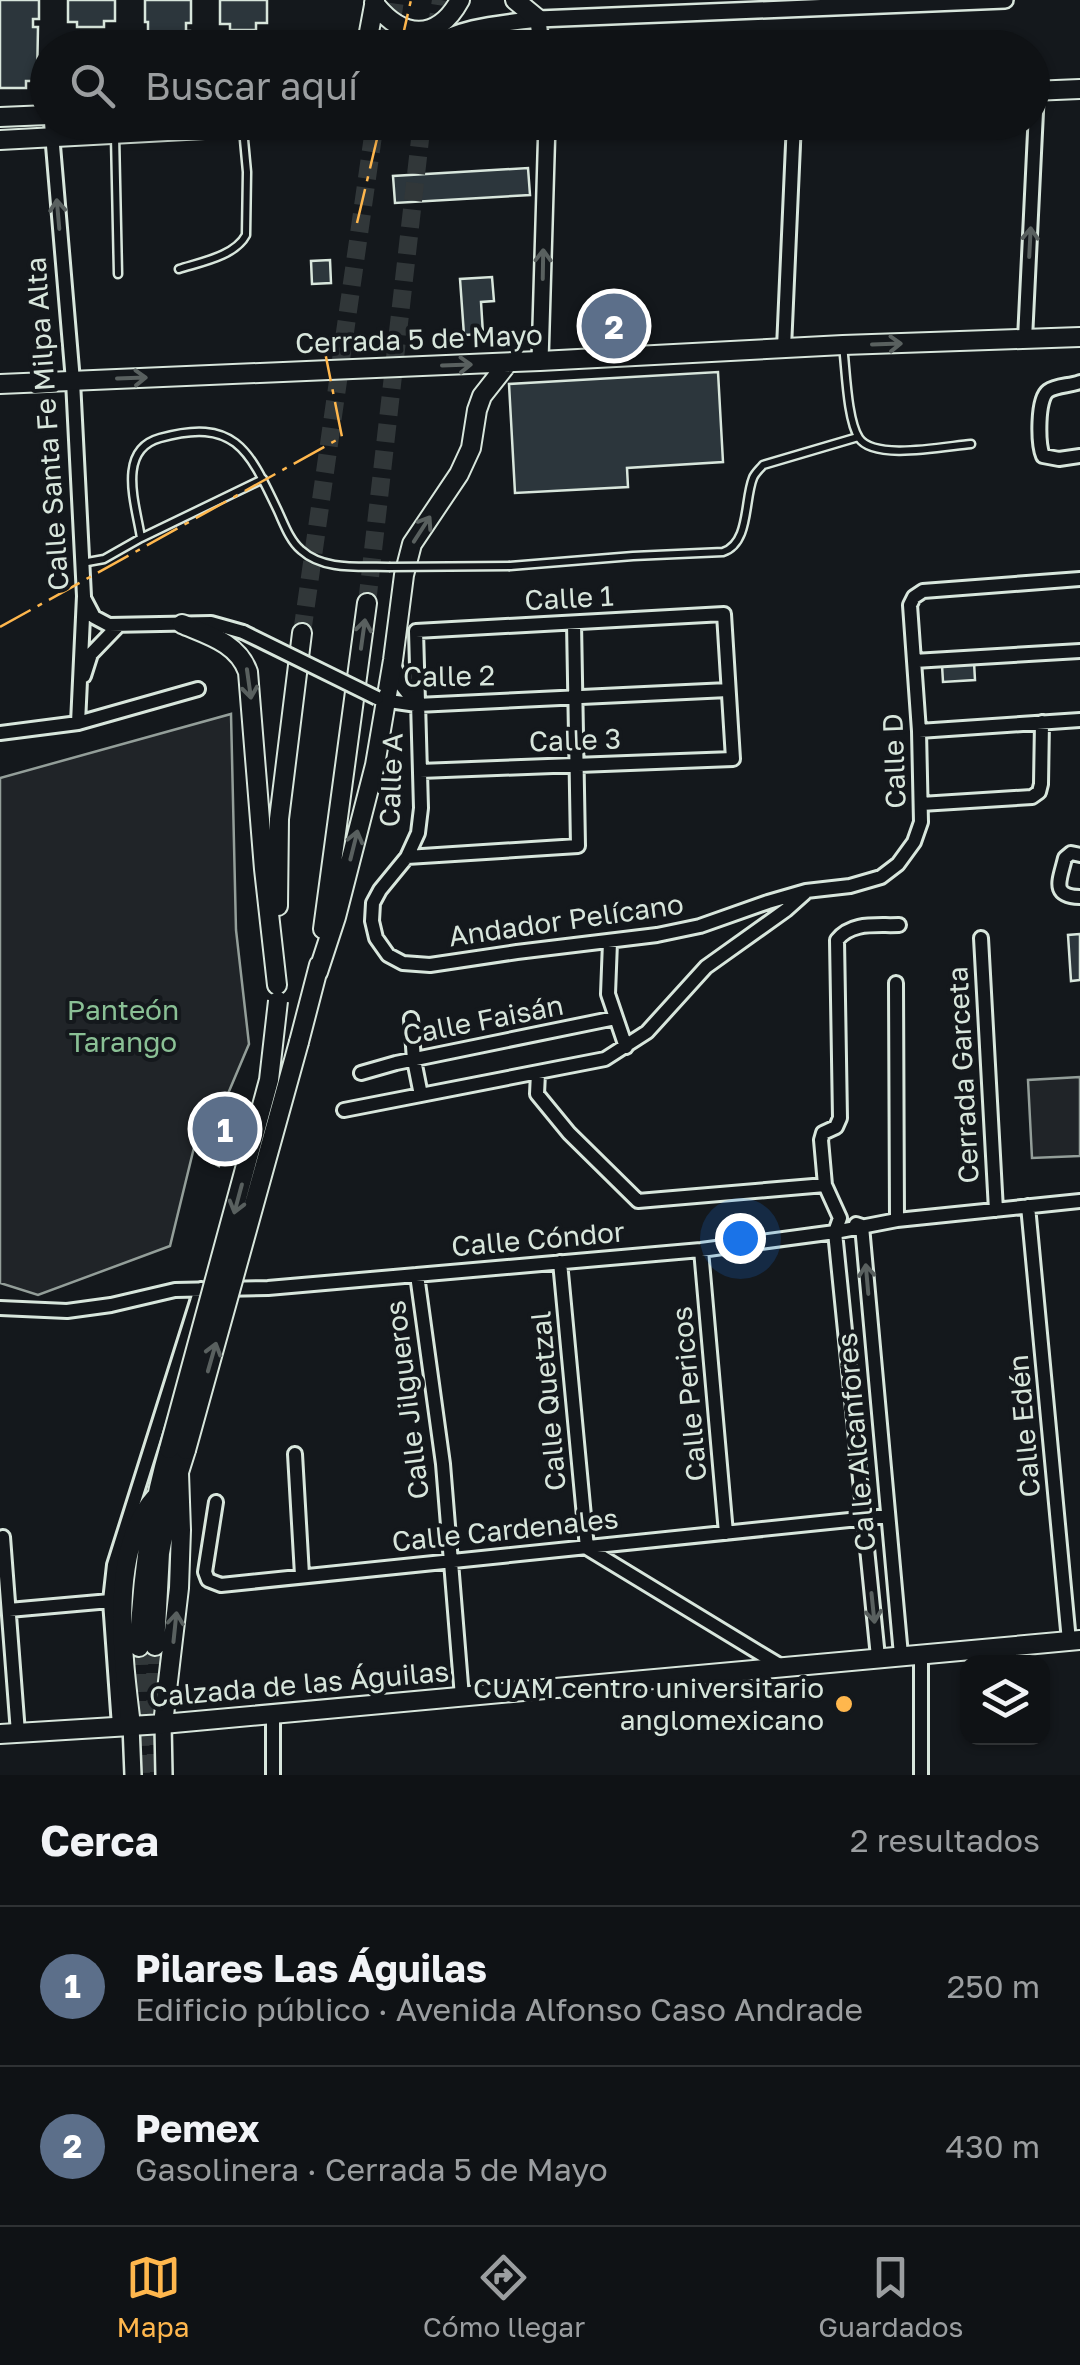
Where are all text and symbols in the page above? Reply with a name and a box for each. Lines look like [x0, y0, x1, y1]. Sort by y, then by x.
search box [30, 30, 1050, 140]
icon: search [65, 58, 120, 113]
text: Buscar aquí [145, 63, 358, 108]
one-way arrow [49, 198, 68, 230]
one-way arrow [1021, 226, 1040, 258]
one-way arrow [534, 248, 552, 280]
street label: Calle Santa Fe Milpa Alta [18, 256, 75, 592]
pin: 2 [582, 288, 646, 364]
street label: Cerrada 5 de Mayo [295, 318, 543, 359]
one-way arrow [870, 334, 902, 353]
one-way arrow [441, 355, 473, 374]
one-way arrow [116, 369, 148, 388]
one-way arrow [411, 515, 432, 544]
street label: Calle 1 [524, 579, 614, 616]
one-way arrow [354, 619, 372, 651]
street label: Calle 2 [403, 658, 495, 693]
one-way arrow [240, 667, 258, 700]
street label: Calle D [875, 713, 912, 809]
street label: Calle 3 [528, 721, 622, 758]
street label: Calle A [372, 732, 409, 828]
one-way arrow [346, 830, 365, 861]
street label: Andador Pelícano [446, 887, 685, 952]
street label: Cerrada Garceta [940, 966, 985, 1184]
street label: Calle Faisán [400, 988, 566, 1051]
park label: Panteón Tarango [67, 993, 179, 1058]
pin: 1 [192, 1092, 258, 1166]
one-way arrow [227, 1183, 246, 1214]
your location [715, 1213, 766, 1264]
street label: Calle Cóndor [450, 1214, 626, 1263]
one-way arrow [857, 1263, 876, 1295]
street label: Calle Jilgueros [378, 1299, 435, 1501]
street label: Calle Pericos [664, 1305, 713, 1483]
street label: Calle Quetzal [523, 1310, 572, 1492]
street label: Calle Alcanfores [830, 1331, 881, 1553]
one-way arrow [204, 1341, 222, 1373]
street label: Calle Edén [1001, 1353, 1046, 1499]
street label: Calle Cardenales [390, 1501, 620, 1558]
one-way arrow [864, 1591, 883, 1623]
one-way arrow [165, 1612, 184, 1644]
street label: Calzada de las Águilas [148, 1654, 450, 1713]
map controls [960, 1655, 1050, 1745]
button: layers [960, 1655, 1050, 1745]
place label: CUAM centro universitario anglomexicano [473, 1671, 824, 1736]
marker: CUAM centro universitario anglomexicano [833, 1693, 855, 1715]
text: Cerca [40, 1815, 159, 1865]
text: 2 resultados [850, 1821, 1040, 1859]
text: Pilares Las Águilas [135, 1945, 487, 1990]
text: 1 [64, 1967, 81, 2005]
text: 250 m [947, 1967, 1040, 2005]
text: Edificio público · Avenida Alfonso Caso Andrade [135, 1990, 863, 2028]
text: Pemex [135, 2105, 260, 2150]
text: 2 [63, 2127, 82, 2165]
text: 430 m [946, 2127, 1040, 2165]
text: Gasolinera · Cerrada 5 de Mayo [135, 2150, 608, 2188]
tab: Mapa [117, 2250, 190, 2343]
tab: Cómo llegar [423, 2250, 585, 2343]
tab: Guardados [818, 2250, 963, 2343]

